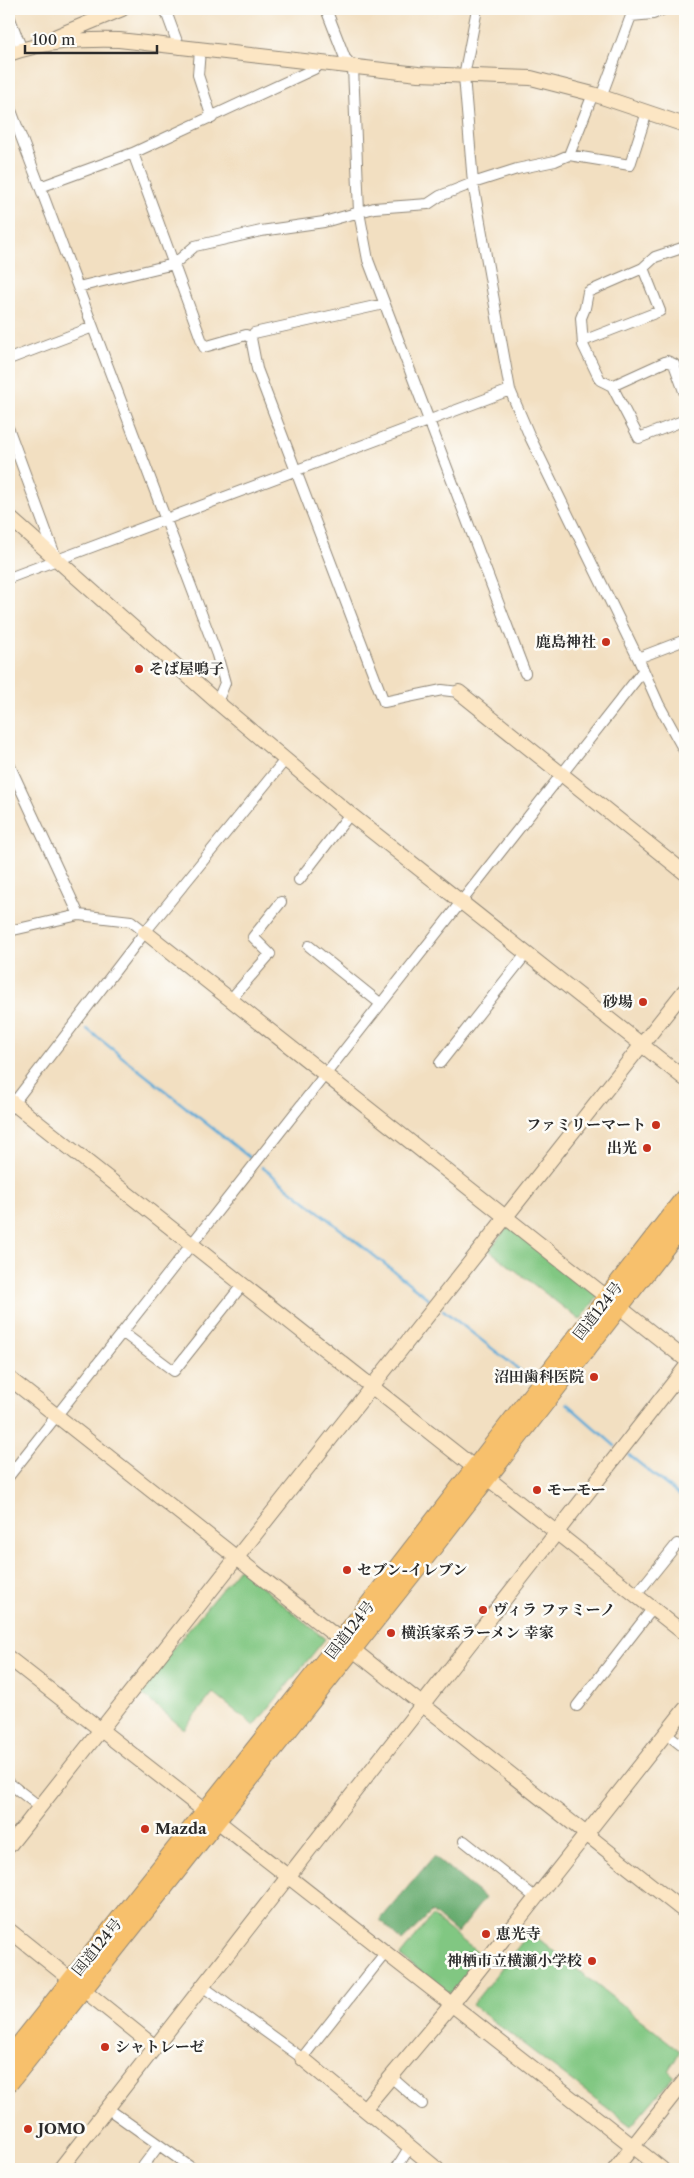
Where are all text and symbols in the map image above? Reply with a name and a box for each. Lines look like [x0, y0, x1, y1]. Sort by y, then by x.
scale bar [25, 22, 158, 54]
text: 100 m [32, 30, 75, 49]
place label: 鹿島神社 [536, 632, 596, 651]
marker: 鹿島神社 [600, 636, 612, 648]
place label: そば屋鳴子 [149, 659, 224, 678]
marker: そば屋鳴子 [133, 663, 145, 675]
place label: 砂場 [603, 992, 633, 1011]
marker: 砂場 [637, 996, 649, 1008]
place label: ファミリーマート [526, 1115, 646, 1134]
marker: ファミリーマート [650, 1119, 662, 1131]
place label: 出光 [607, 1138, 637, 1157]
marker: 出光 [641, 1142, 653, 1154]
street label: 国道124号 [569, 1278, 626, 1344]
place label: 沼田歯科医院 [494, 1367, 584, 1386]
marker: 沼田歯科医院 [588, 1371, 600, 1383]
place label: モーモー [547, 1480, 606, 1499]
marker: モーモー [531, 1484, 543, 1496]
place label: セブン-イレブン [357, 1560, 467, 1579]
marker: セブン-イレブン [341, 1564, 353, 1576]
street label: 国道124号 [321, 1597, 378, 1663]
place label: ヴィラ ファミーノ [493, 1600, 615, 1619]
marker: ヴィラ ファミーノ [477, 1604, 489, 1616]
place label: 横浜家系ラーメン 幸家 [401, 1623, 554, 1642]
marker: 横浜家系ラーメン 幸家 [385, 1627, 397, 1639]
place label: Mazda [155, 1819, 207, 1838]
marker: Mazda [139, 1823, 151, 1835]
street label: 国道124号 [68, 1914, 126, 1979]
place label: 恵光寺 [496, 1924, 541, 1943]
marker: 恵光寺 [480, 1928, 492, 1940]
place label: 神栖市立横瀬小学校 [447, 1951, 582, 1970]
marker: 神栖市立横瀬小学校 [586, 1955, 598, 1967]
place label: シャトレーゼ [115, 2037, 204, 2056]
marker: シャトレーゼ [99, 2041, 111, 2053]
place label: JOMO [35, 2119, 85, 2138]
marker: JOMO [22, 2123, 34, 2135]

